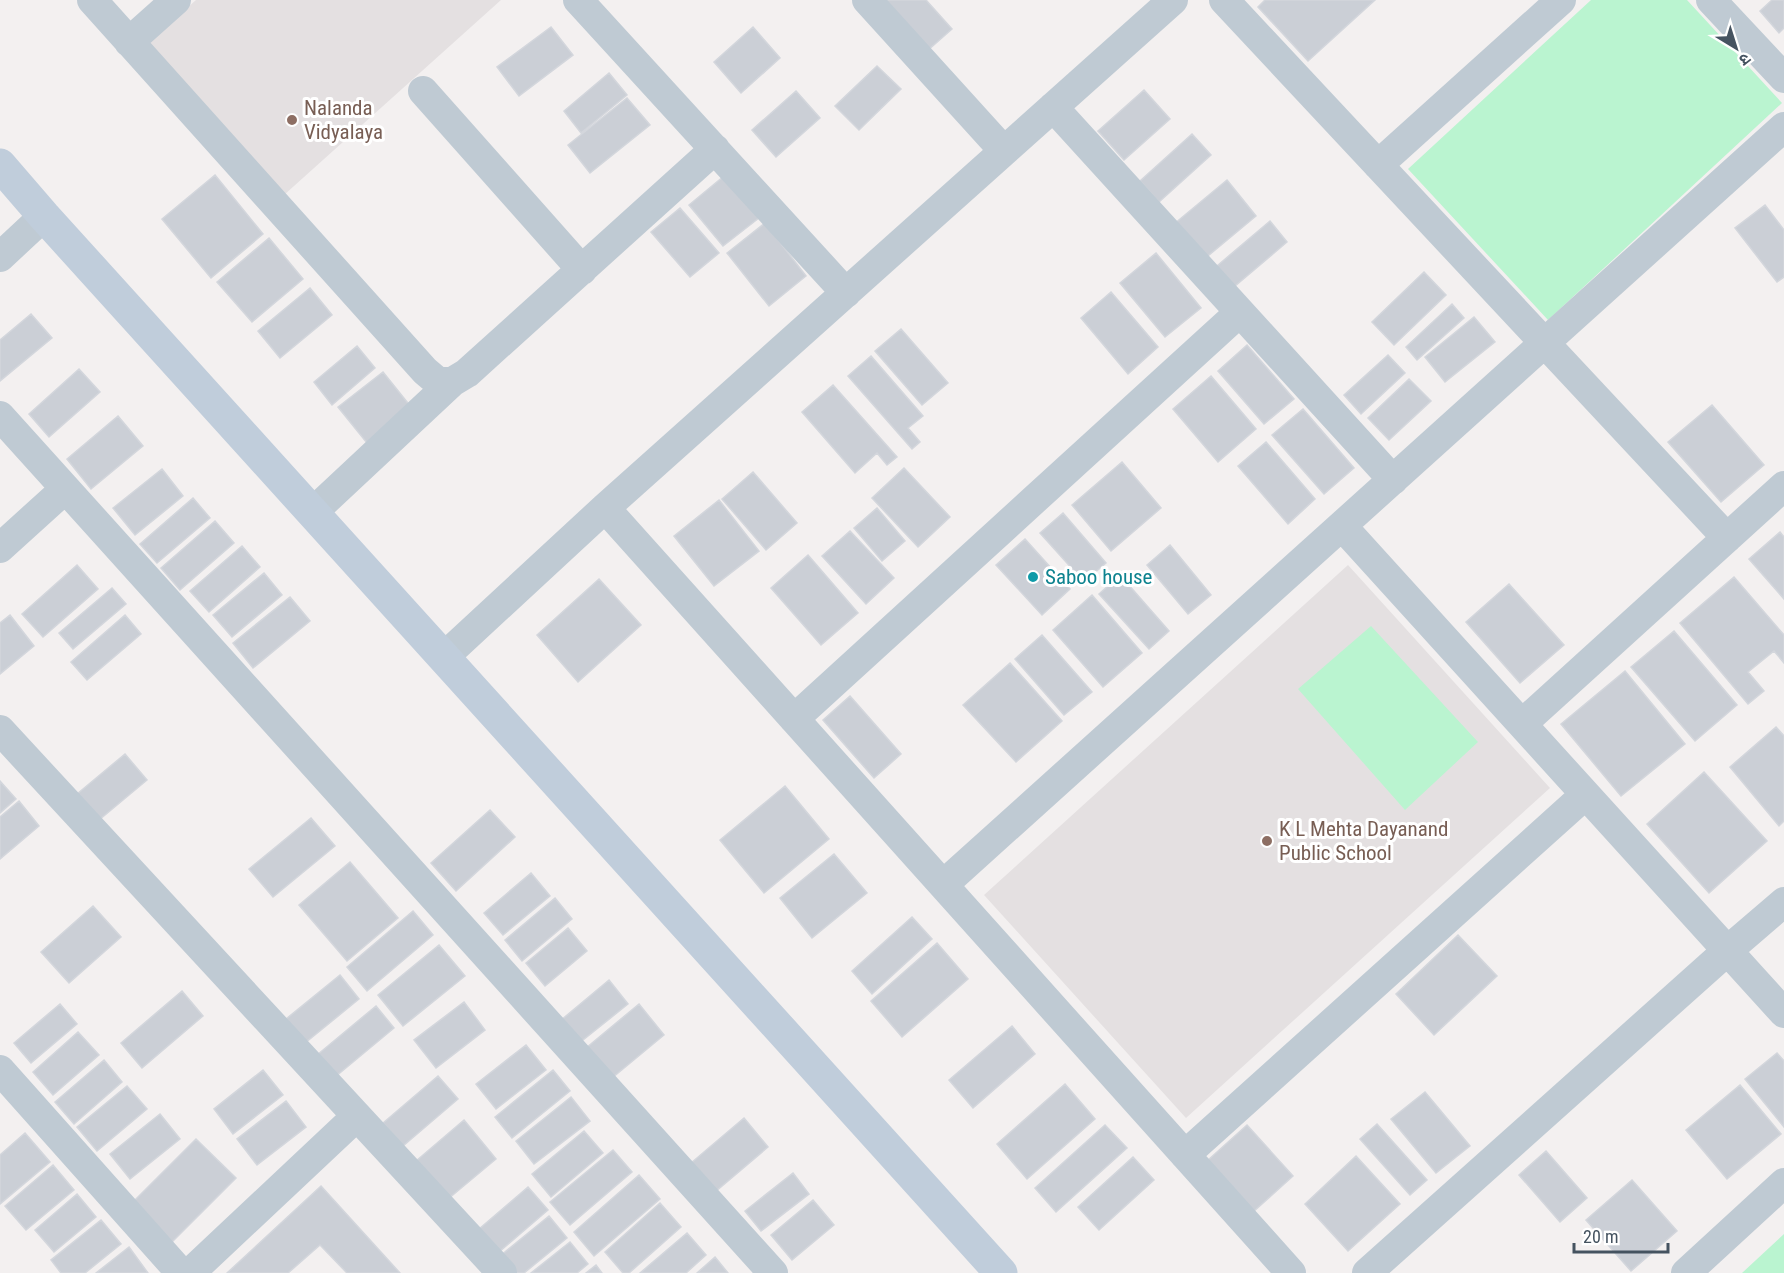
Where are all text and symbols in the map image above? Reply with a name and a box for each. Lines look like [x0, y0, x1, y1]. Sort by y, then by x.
north arrow [1706, 18, 1766, 78]
text: उ [1735, 49, 1754, 70]
place label: Nalanda Vidyalaya [304, 96, 383, 144]
marker: Nalanda Vidyalaya [285, 113, 299, 127]
place label: Saboo house [1045, 565, 1153, 589]
marker: Saboo house [1026, 570, 1040, 584]
place label: K L Mehta Dayanand Public School [1279, 817, 1448, 865]
marker: K L Mehta Dayanand Public School [1260, 834, 1274, 848]
scale bar [1574, 1216, 1668, 1254]
text: 20 m [1583, 1226, 1618, 1247]

